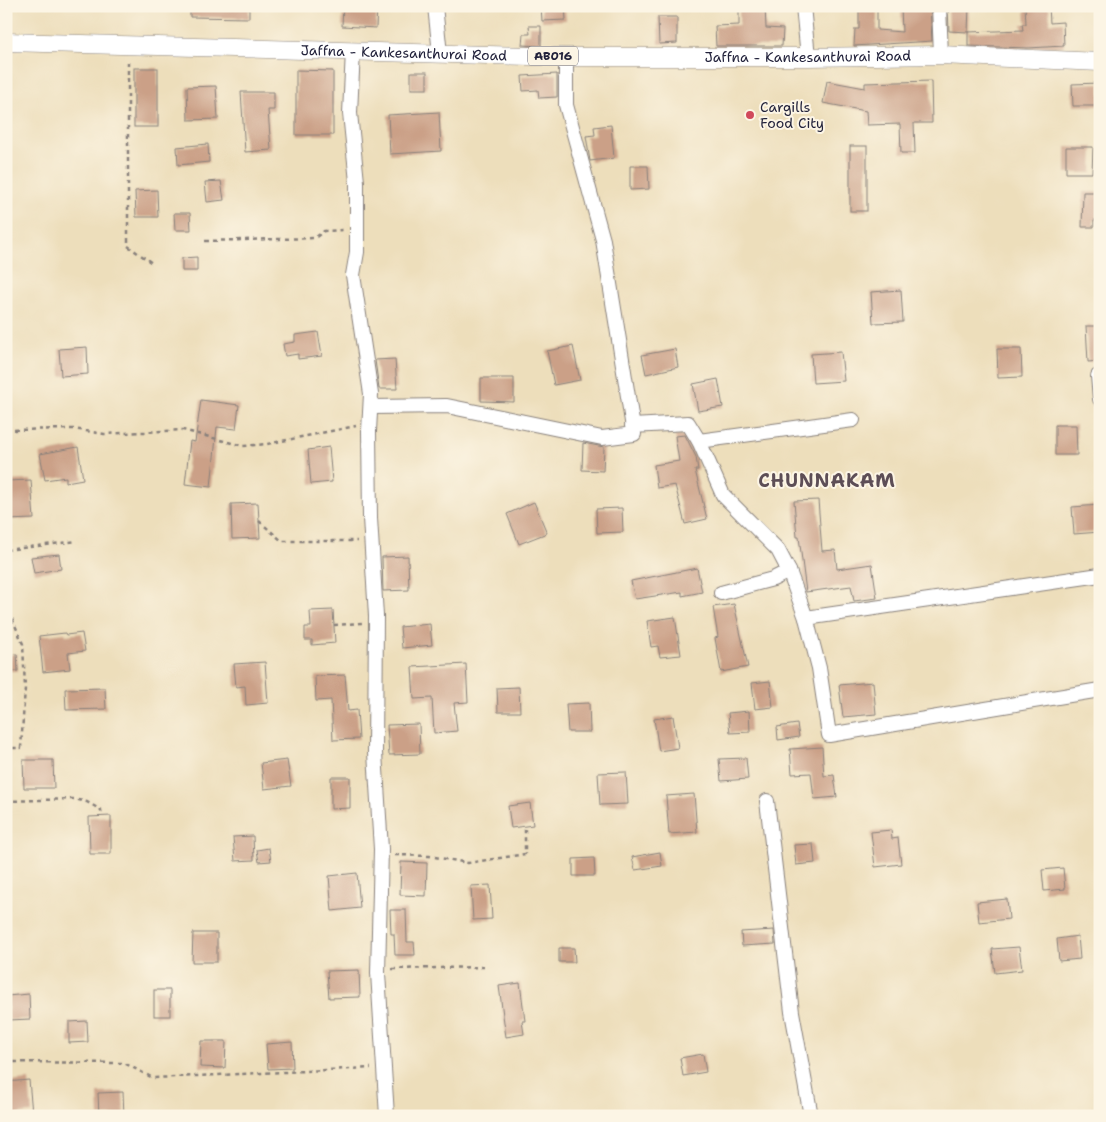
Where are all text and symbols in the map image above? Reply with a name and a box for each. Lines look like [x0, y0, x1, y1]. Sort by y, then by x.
street label: Jaffna - Kankesanthurai Road [300, 41, 507, 64]
road number: AB016 [528, 46, 578, 66]
street label: Jaffna - Kankesanthurai Road [705, 46, 911, 66]
place label: Cargills Food City [760, 98, 824, 132]
marker: Cargills Food City [744, 109, 756, 121]
district label: CHUNNAKAM [758, 468, 896, 493]

